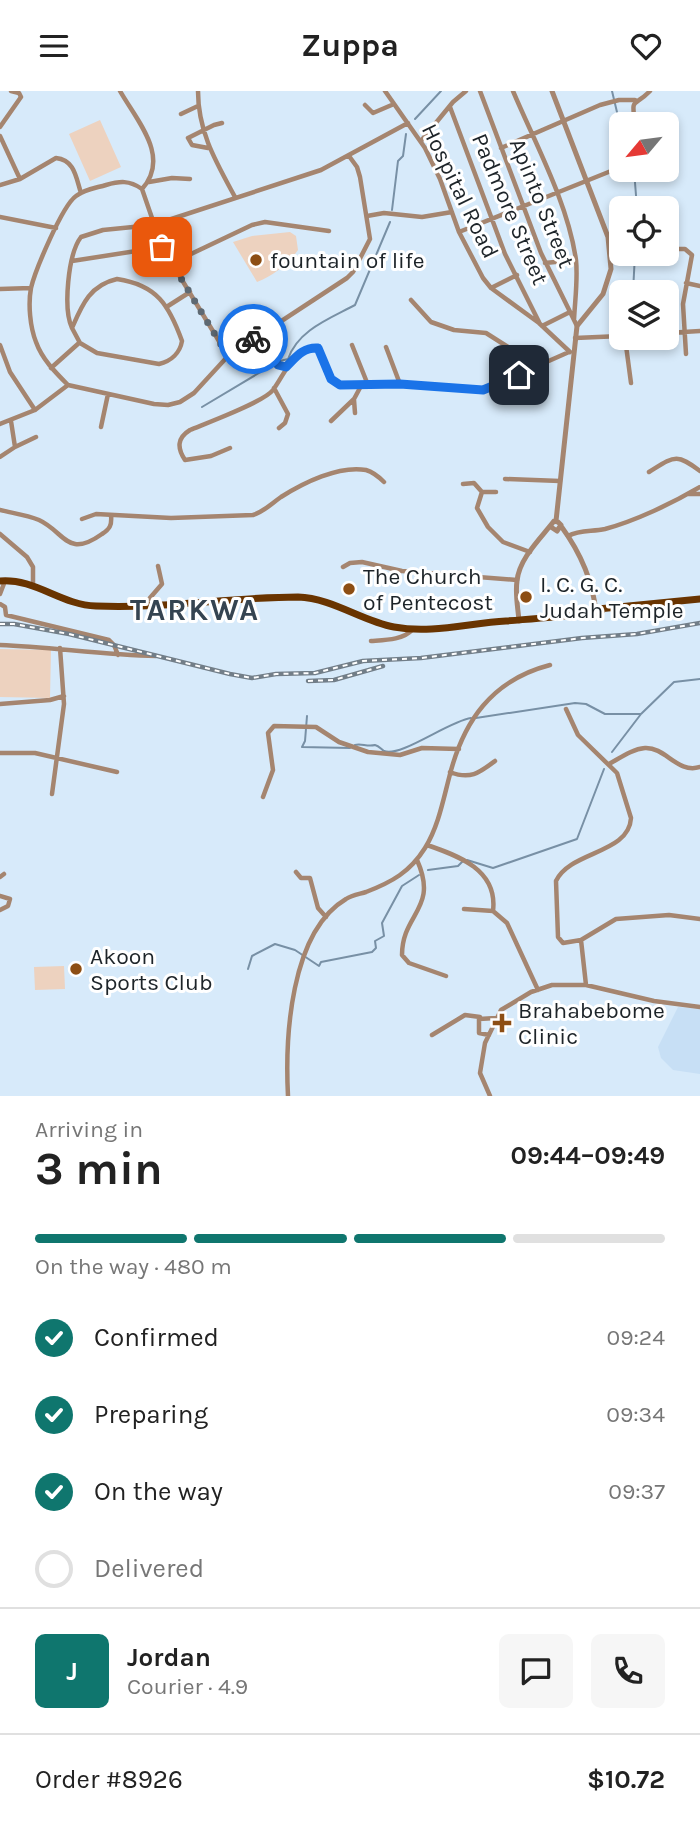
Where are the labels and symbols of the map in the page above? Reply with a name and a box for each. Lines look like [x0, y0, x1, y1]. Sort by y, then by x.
north arrow [609, 112, 679, 182]
street label: Hospital Road [416, 119, 504, 263]
street label: Padmore Street [466, 129, 554, 289]
street label: Apinto Street [504, 134, 580, 272]
pin [132, 217, 192, 277]
place label: fountain of life [270, 247, 425, 274]
marker: fountain of life [248, 252, 264, 268]
courier [218, 304, 288, 374]
pin [489, 345, 549, 405]
place label: The Church of Pentecost [363, 563, 493, 616]
place label: I. C. G. C. Judah Temple [540, 571, 684, 624]
marker: The Church of Pentecost [341, 581, 357, 597]
marker: I. C. G. C. Judah Temple [518, 589, 534, 605]
district label: TARKWA [130, 592, 260, 628]
place label: Akoon Sports Club [90, 943, 213, 996]
marker: Akoon Sports Club [68, 961, 84, 977]
place label: Brahabebome Clinic [518, 997, 665, 1050]
marker: Brahabebome Clinic [492, 1013, 512, 1033]

